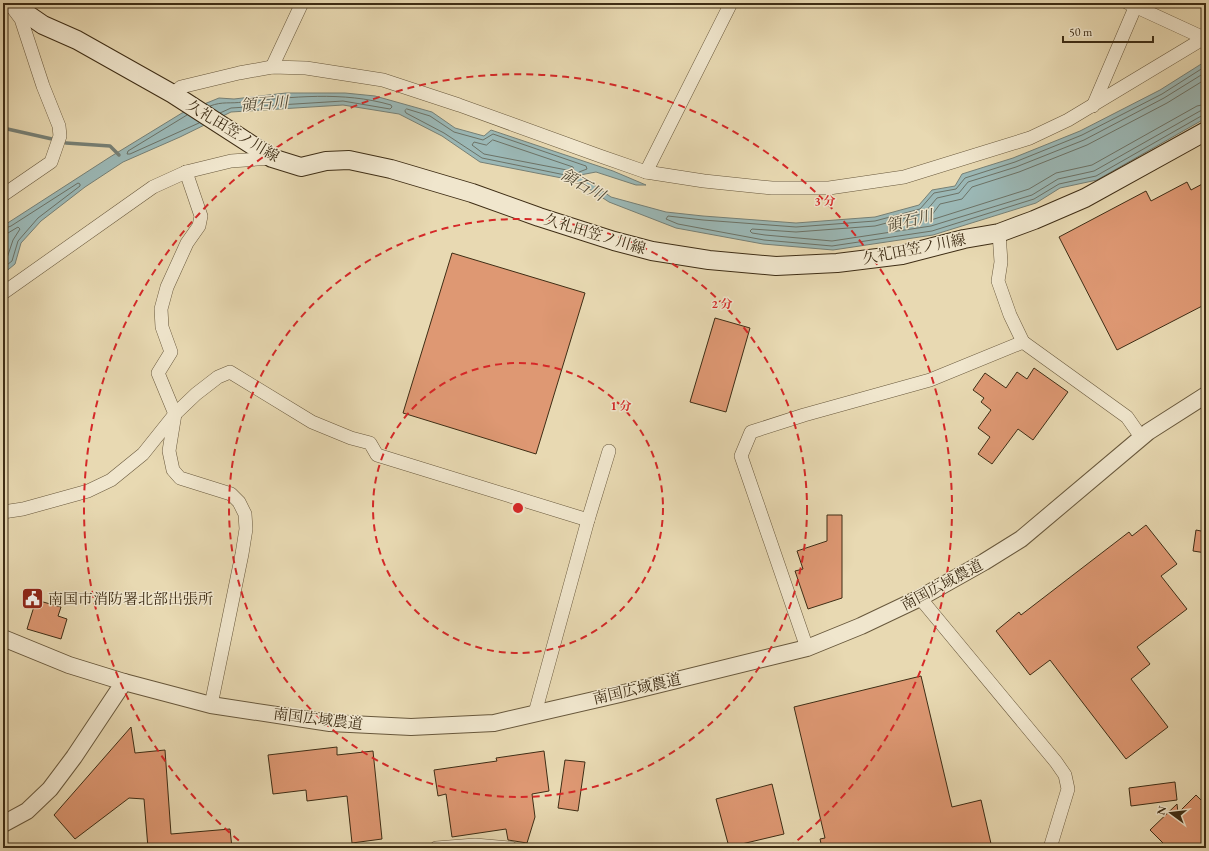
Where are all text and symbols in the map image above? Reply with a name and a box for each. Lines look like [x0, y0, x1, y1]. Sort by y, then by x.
scale bar [1063, 18, 1153, 44]
text: 50 m [1069, 24, 1093, 40]
water label: 領石川 [239, 91, 291, 116]
street label: 久礼田笠ノ川線 [183, 95, 283, 166]
water label: 領石川 [557, 163, 611, 207]
text: 3 分 [814, 193, 836, 209]
water label: 領石川 [883, 204, 937, 236]
street label: 久礼田笠ノ川線 [542, 209, 648, 258]
street label: 久礼田笠ノ川線 [861, 229, 967, 268]
text: 2 分 [711, 296, 733, 312]
text: 1 分 [610, 398, 632, 414]
centre of rings [511, 501, 525, 515]
street label: 南国広域農道 [898, 555, 986, 614]
public building icon: 南国市消防署北部出張所 [19, 586, 45, 612]
place label: 南国市消防署北部出張所 [48, 589, 213, 608]
street label: 南国広域農道 [591, 669, 683, 708]
street label: 南国広域農道 [272, 704, 364, 733]
north arrow [1151, 793, 1191, 833]
text: N [1153, 804, 1169, 817]

